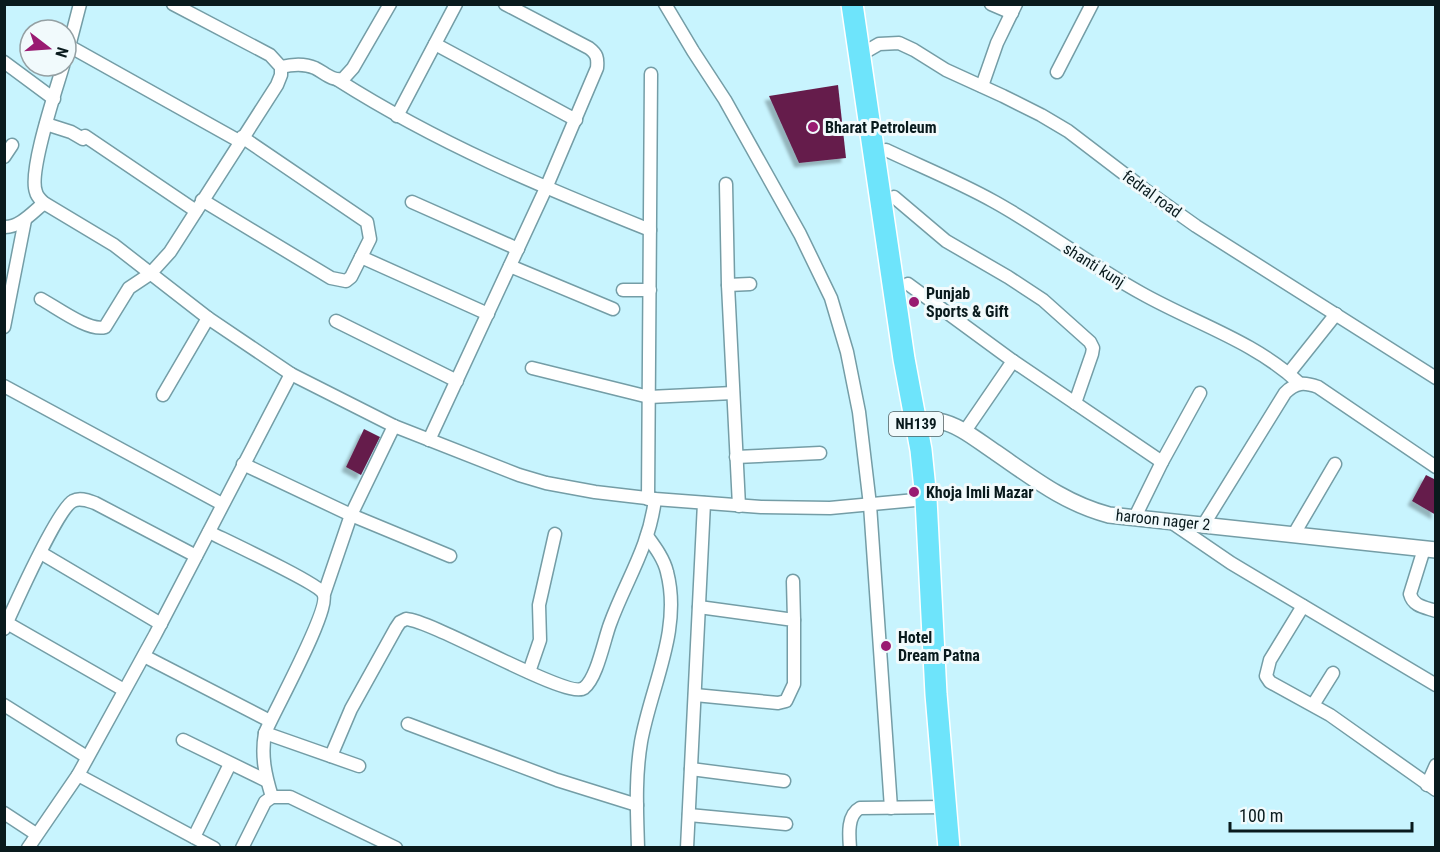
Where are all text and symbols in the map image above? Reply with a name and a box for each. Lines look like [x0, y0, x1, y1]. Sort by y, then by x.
north arrow [18, 18, 78, 78]
text: N [51, 45, 72, 60]
place label: Bharat Petroleum [825, 118, 937, 137]
marker: Bharat Petroleum [806, 120, 820, 134]
street label: fedral road [1119, 166, 1185, 222]
street label: shanti kunj [1060, 239, 1128, 291]
place label: Punjab Sports & Gift [926, 284, 1009, 321]
marker: Punjab Sports & Gift [907, 295, 921, 309]
road number: NH139 [889, 412, 943, 436]
place label: Khoja Imli Mazar [926, 483, 1034, 502]
marker: Khoja Imli Mazar [907, 485, 921, 499]
street label: haroon nager 2 [1115, 506, 1211, 534]
place label: Hotel Dream Patna [898, 628, 980, 665]
marker: Hotel Dream Patna [879, 639, 893, 653]
scale bar [1230, 795, 1412, 833]
text: 100 m [1239, 805, 1283, 826]

